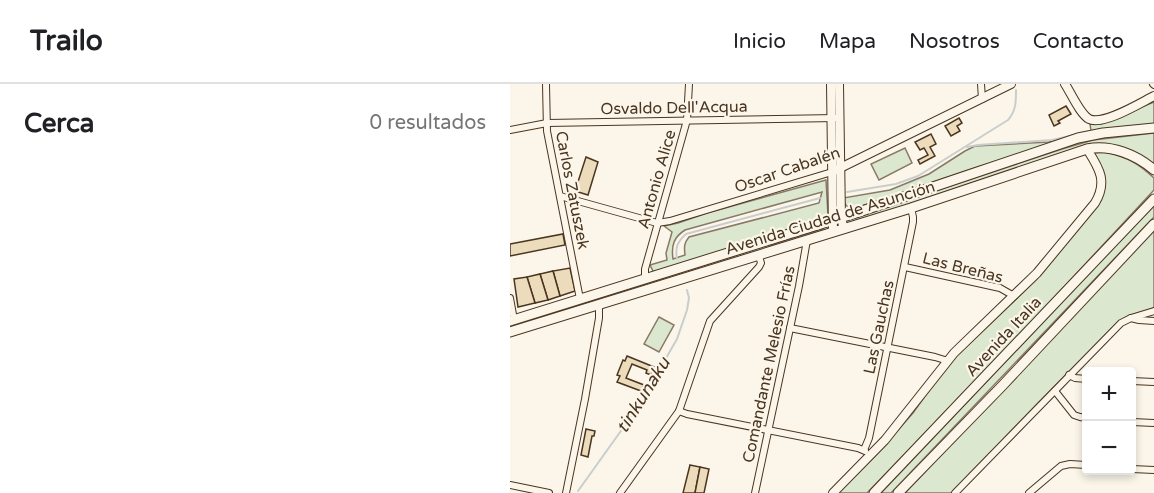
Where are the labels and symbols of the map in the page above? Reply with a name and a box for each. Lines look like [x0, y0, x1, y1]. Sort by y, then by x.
street label: Osvaldo Dell'Acqua [600, 97, 748, 119]
street label: Antonio Alice [633, 127, 681, 231]
street label: Carlos Zatuszek [551, 129, 593, 251]
street label: Oscar Cabalén [732, 143, 843, 197]
street label: Avenida Ciudad de Asunción [723, 176, 938, 259]
street label: Las Breñas [920, 248, 1005, 288]
street label: Comandante Melesio Frías [738, 264, 800, 465]
street label: Las Gauchas [859, 278, 899, 376]
street label: Avenida Italia [962, 292, 1046, 381]
water label: tinkunaku [611, 352, 675, 437]

